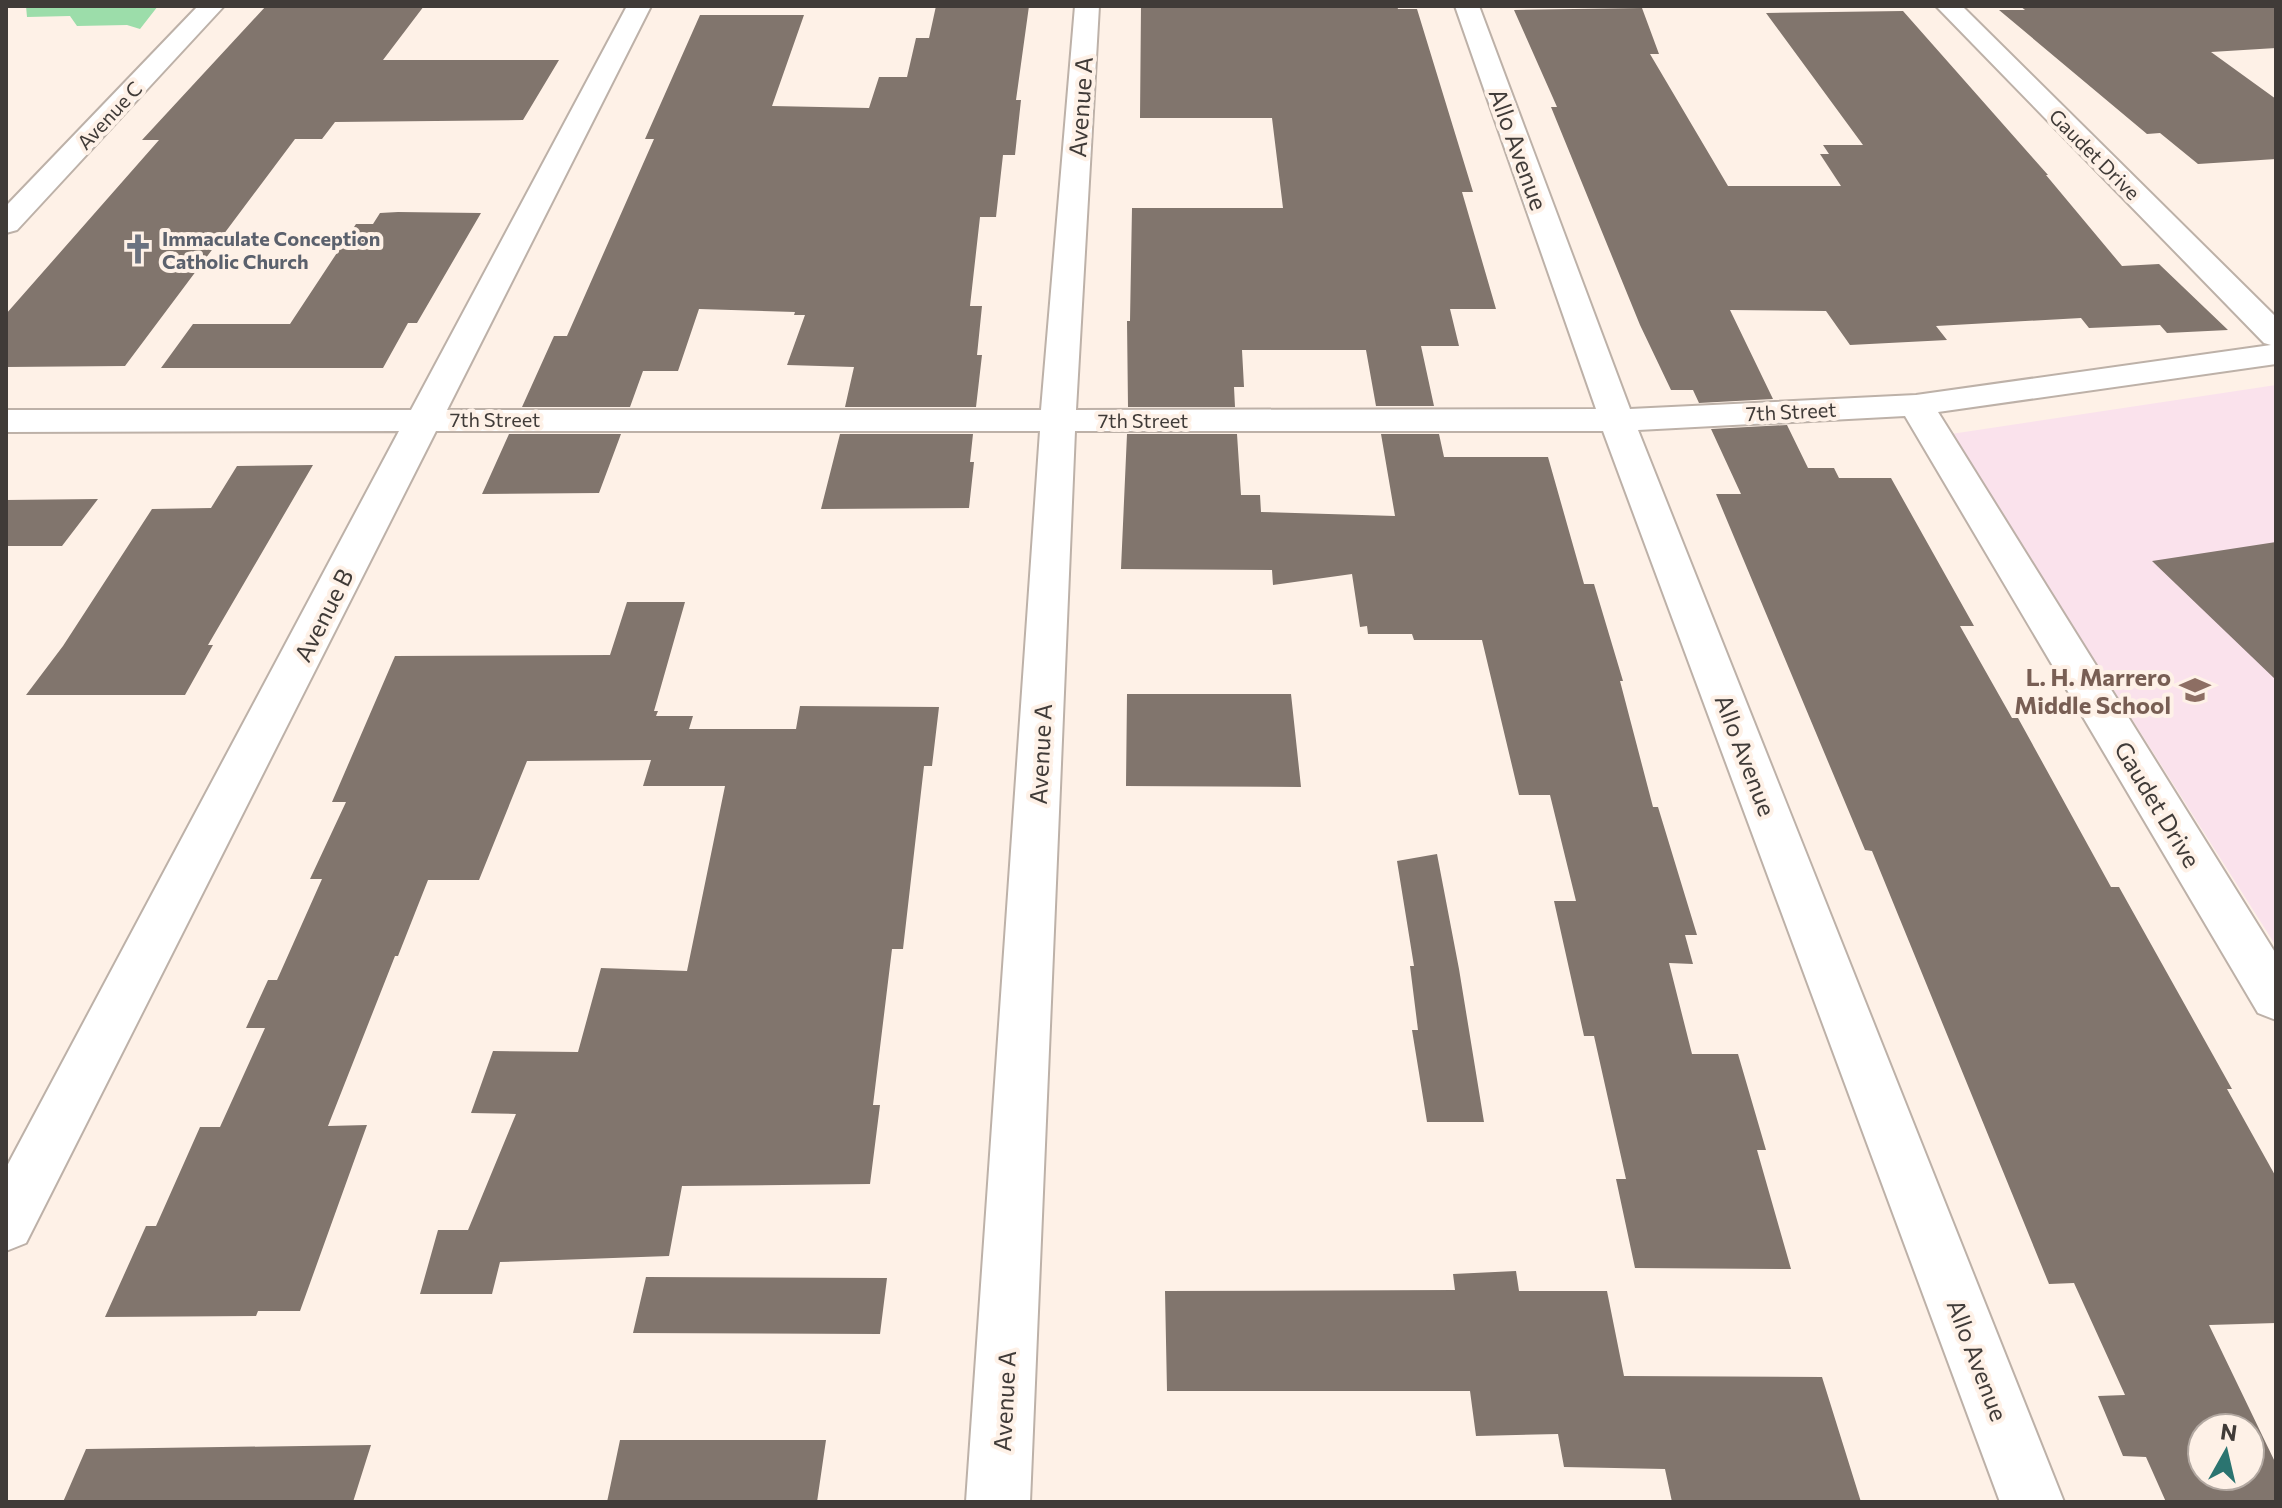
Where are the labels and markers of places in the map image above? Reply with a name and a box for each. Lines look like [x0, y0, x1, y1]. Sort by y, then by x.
place label: Immaculate Conception Catholic Church [162, 226, 380, 273]
church icon: Immaculate Conception Catholic Church [121, 232, 155, 266]
place label: L. H. Marrero Middle School [2014, 662, 2171, 719]
school or university icon: L. H. Marrero Middle School [2178, 673, 2212, 707]

